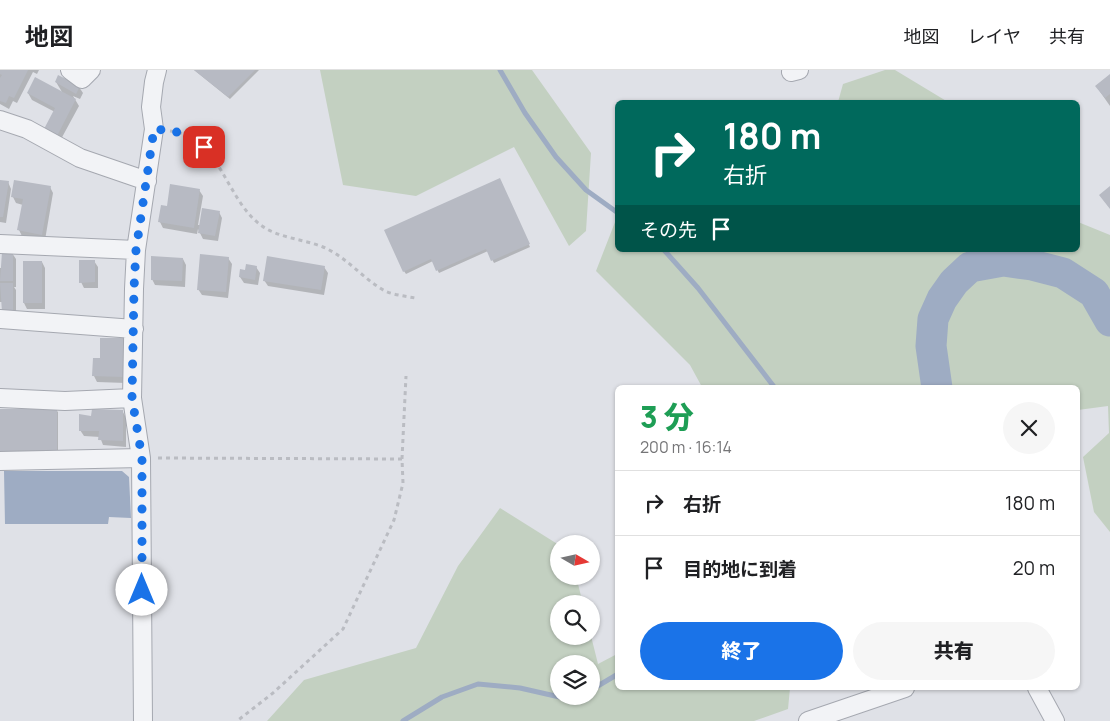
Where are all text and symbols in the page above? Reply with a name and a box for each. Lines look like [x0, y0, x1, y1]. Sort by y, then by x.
text: 地図 [25, 19, 73, 52]
text: 地図 [904, 24, 940, 48]
text: レイヤ [968, 24, 1021, 48]
text: 共有 [1049, 24, 1085, 48]
text: 180 m [723, 112, 821, 160]
icon: right [640, 120, 705, 185]
pin [183, 126, 225, 168]
icon: arrive [190, 133, 218, 161]
text: 右折 [723, 160, 767, 190]
icon: arrive [707, 215, 735, 243]
text: その先 [640, 217, 697, 243]
text: 3 分 [640, 396, 694, 437]
button: close [1003, 402, 1055, 454]
text: 200 m · 16:14 [640, 436, 732, 458]
icon: right [640, 489, 668, 517]
text: 180 m [1005, 490, 1055, 516]
text: 右折 [683, 491, 721, 517]
north arrow [550, 535, 600, 585]
map controls [550, 535, 600, 705]
icon: arrive [640, 554, 668, 582]
text: 20 m [1013, 555, 1055, 581]
text: 目的地に到着 [683, 556, 797, 582]
position arrow [115, 563, 167, 615]
button: search [550, 595, 600, 645]
button: 終了 [640, 622, 843, 680]
button: 共有 [853, 622, 1055, 680]
button: layers [550, 655, 600, 705]

